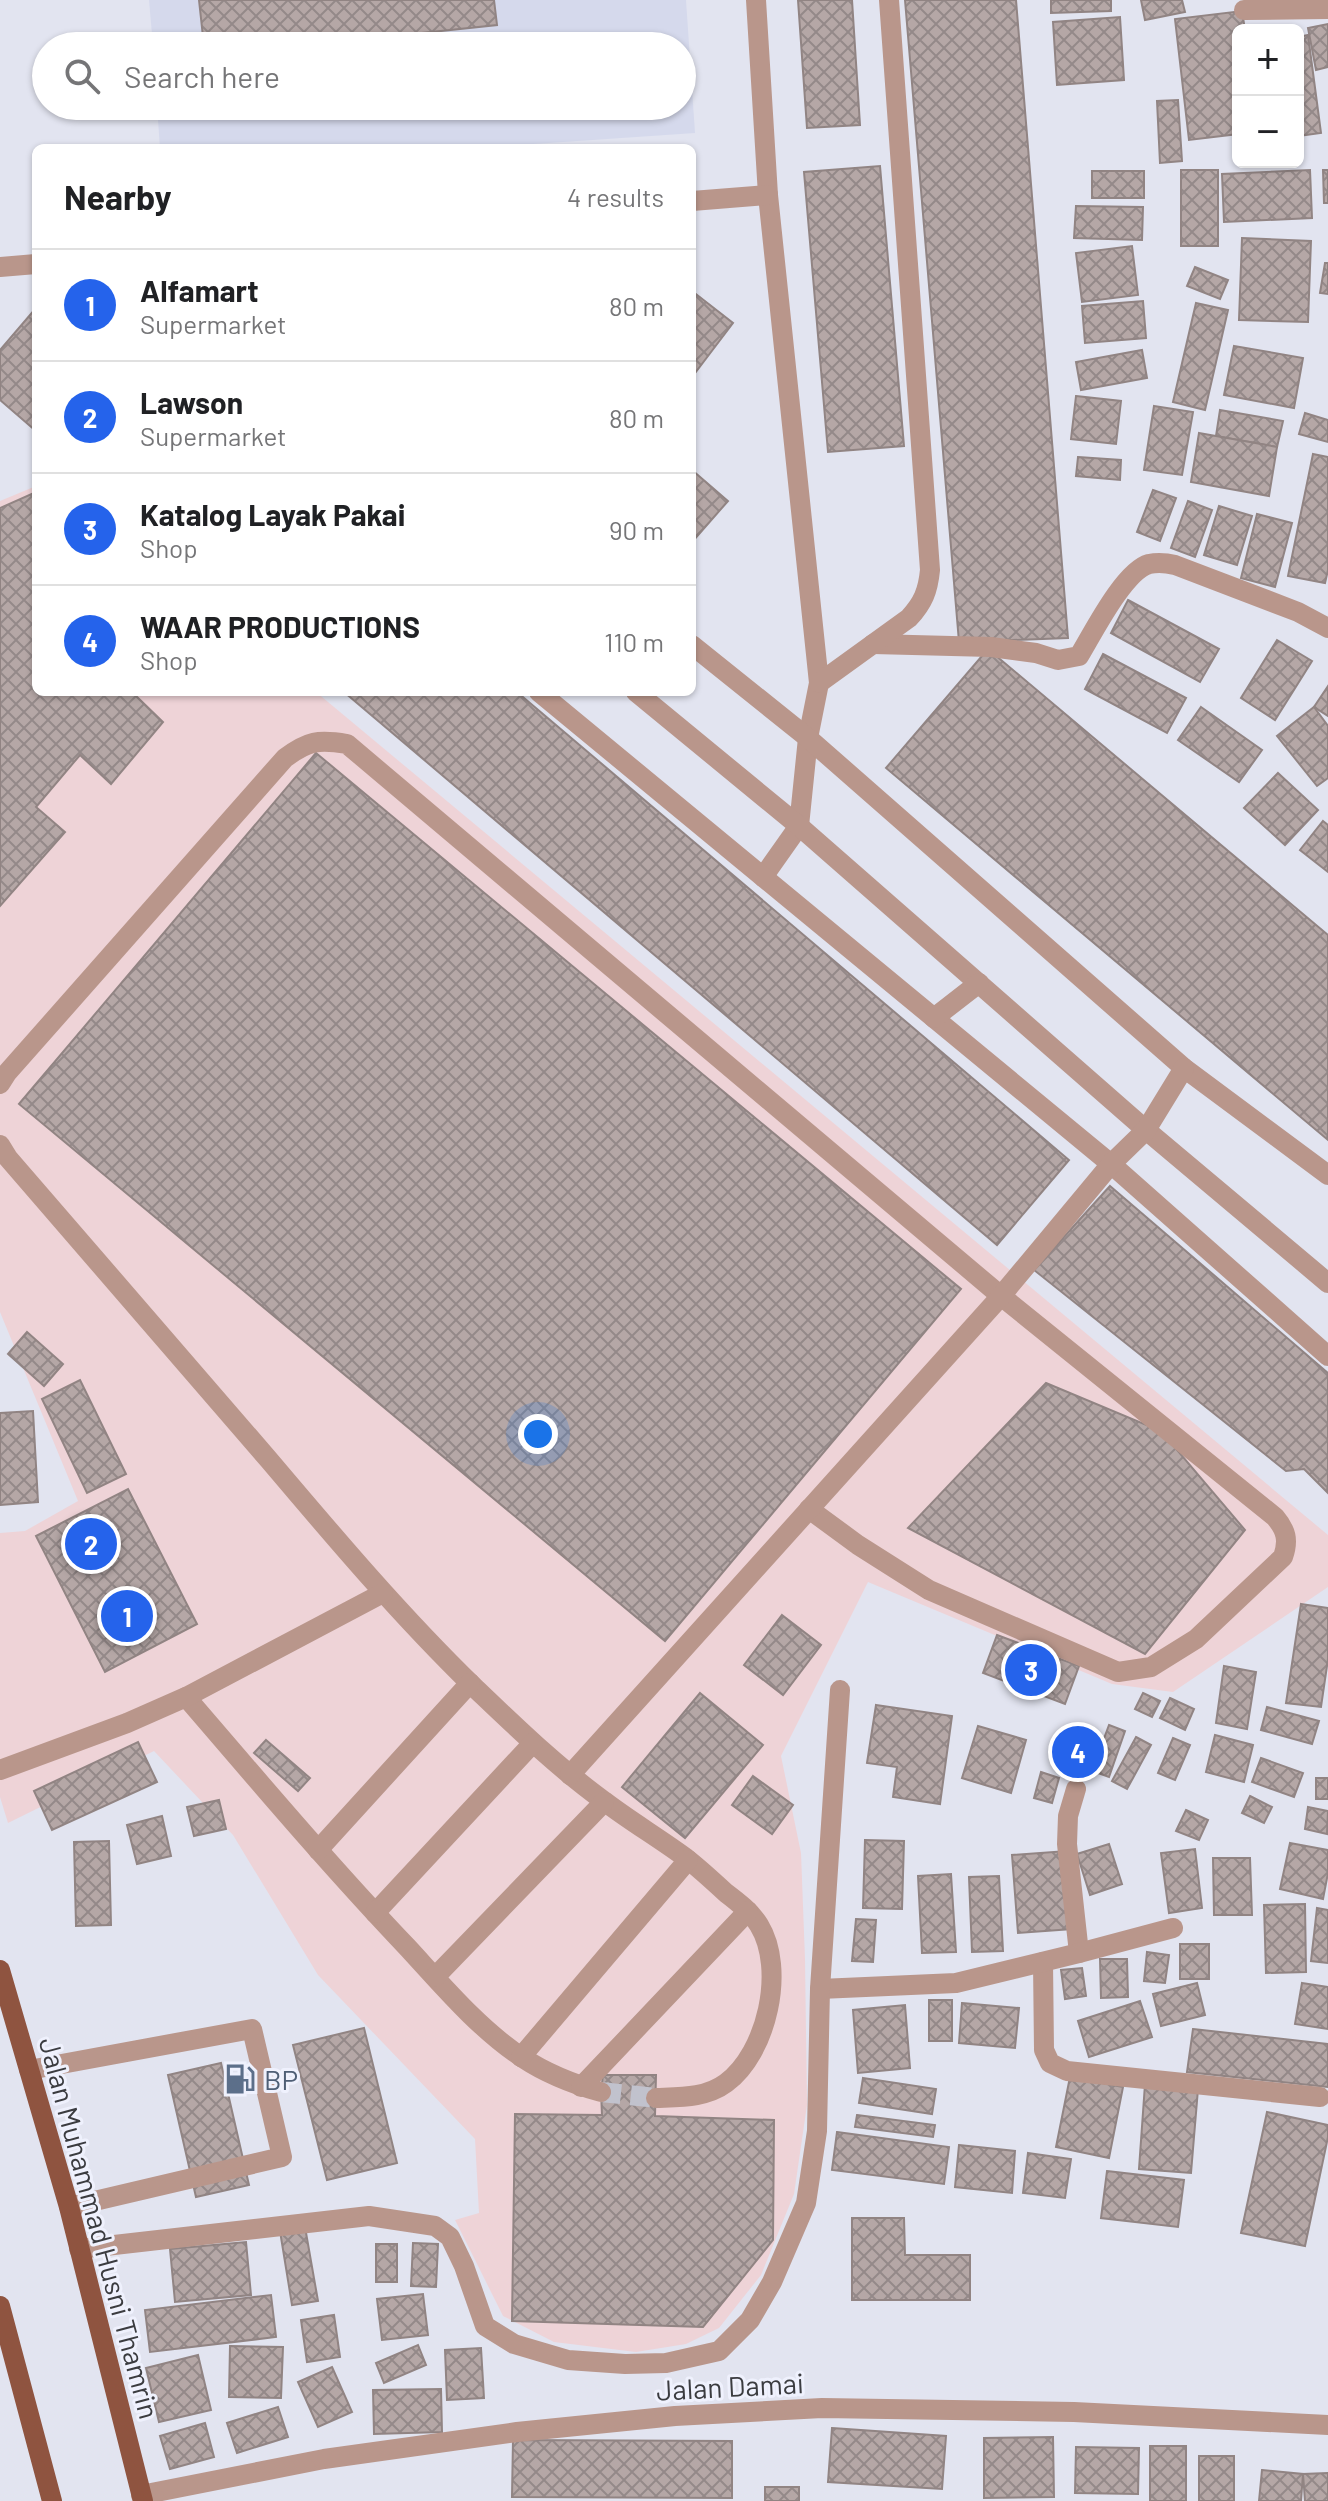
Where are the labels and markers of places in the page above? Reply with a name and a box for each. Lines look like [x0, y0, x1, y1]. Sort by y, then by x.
pin: 2 [65, 1514, 117, 1574]
pin: 1 [101, 1586, 153, 1646]
pin: 3 [1005, 1640, 1057, 1700]
pin: 4 [1052, 1722, 1104, 1782]
fuel station icon: BP [223, 2062, 257, 2096]
place label: BP [264, 2062, 298, 2096]

